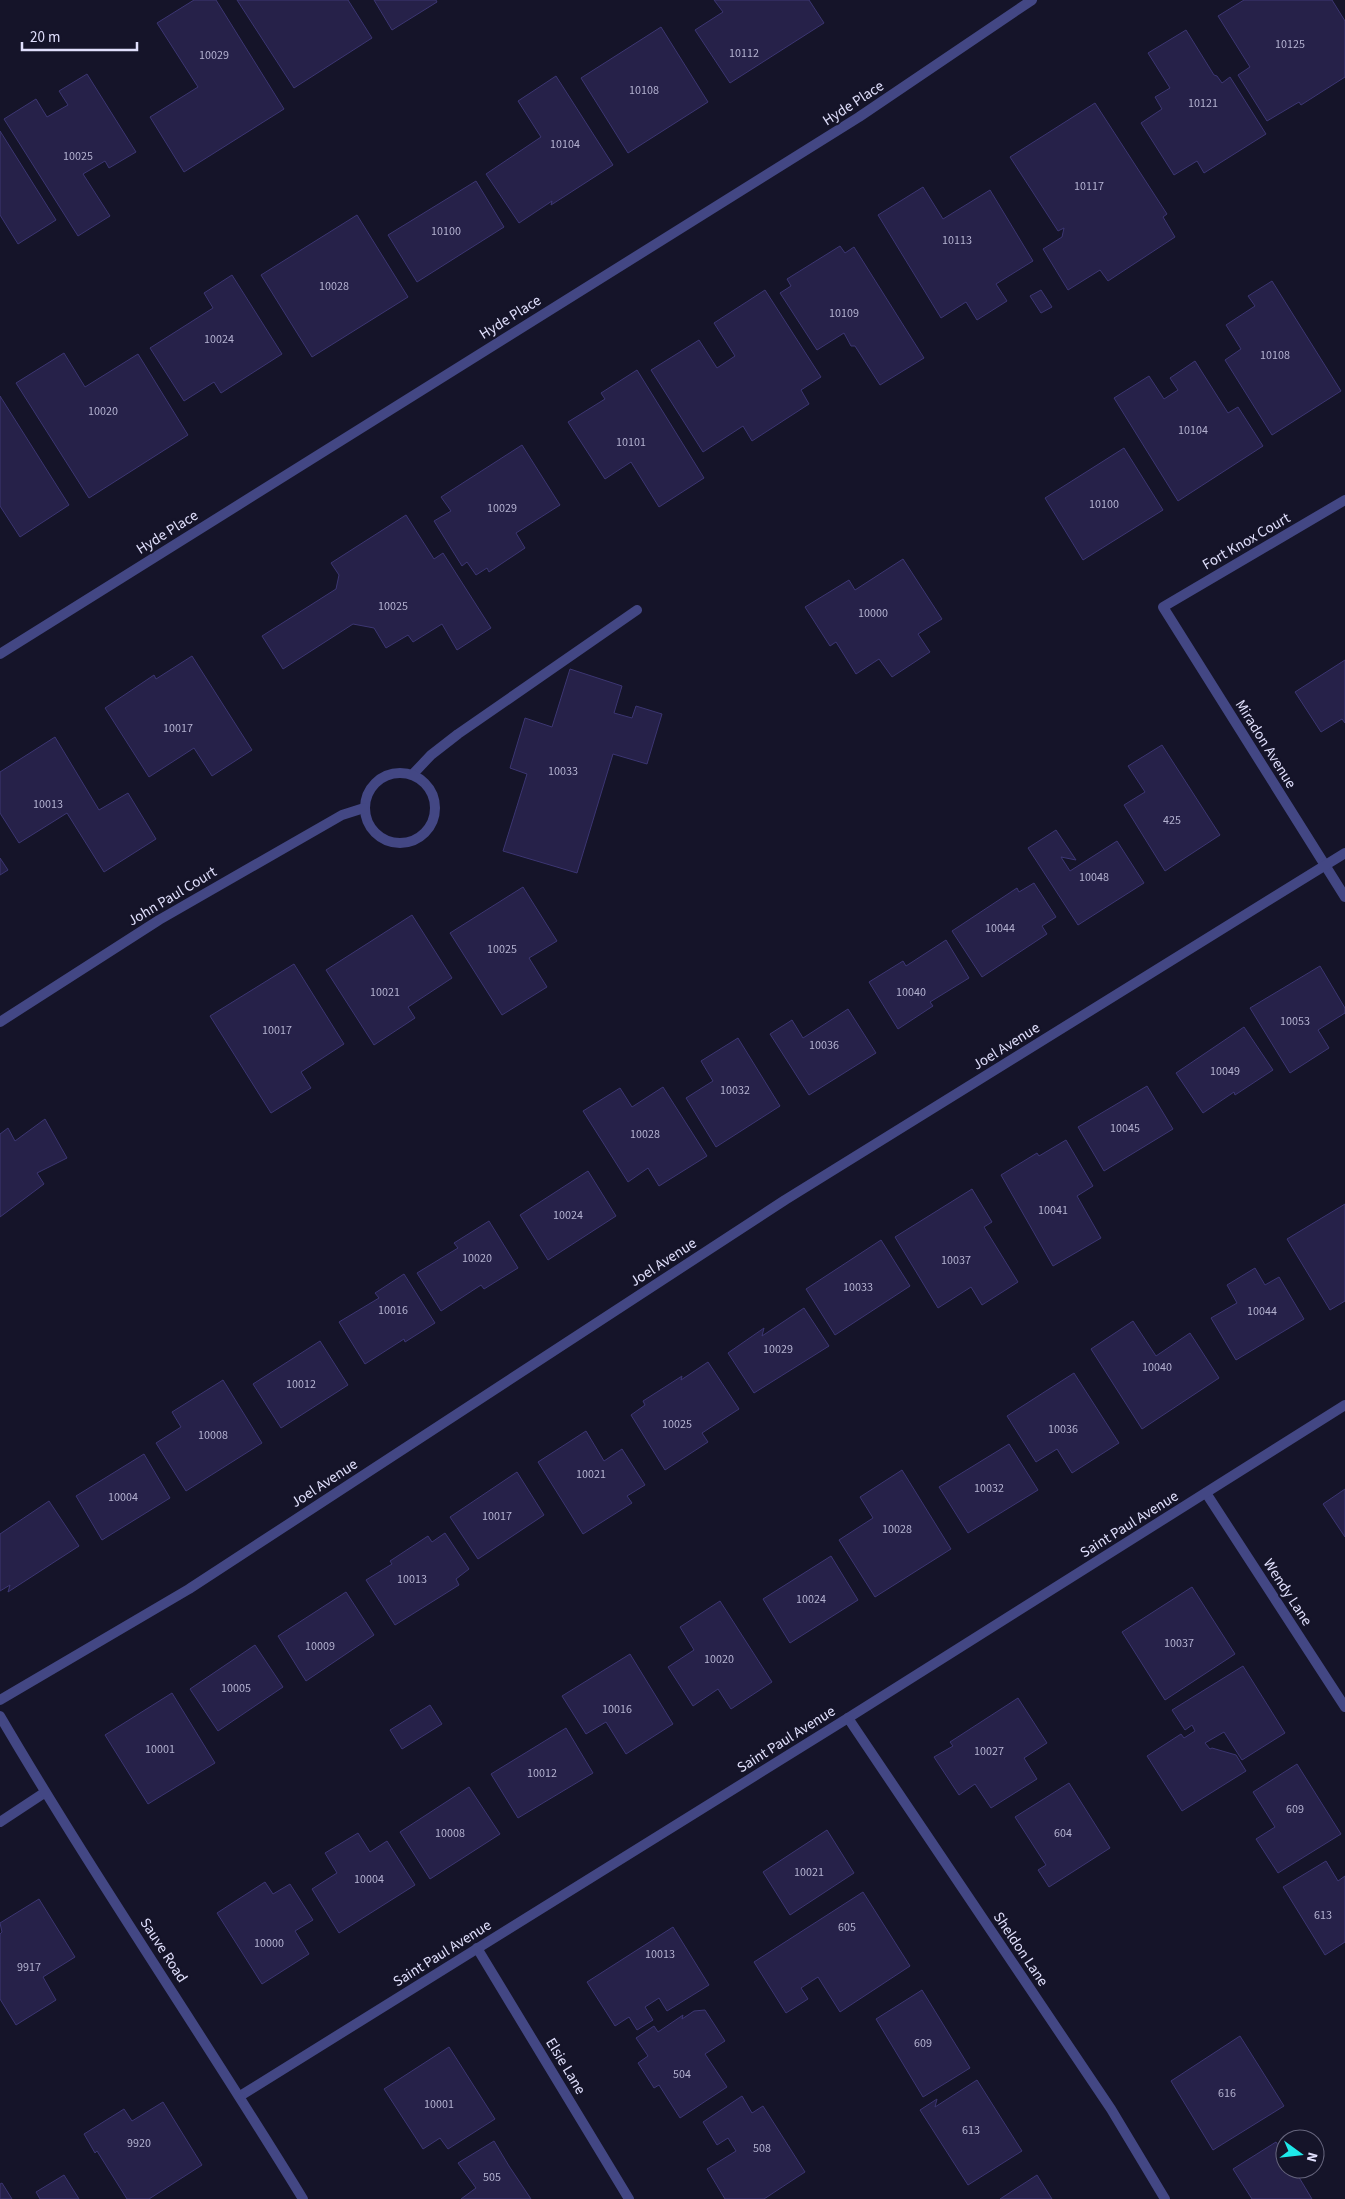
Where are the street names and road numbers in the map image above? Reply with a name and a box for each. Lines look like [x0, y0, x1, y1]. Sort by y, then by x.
street label: Hyde Place [818, 76, 888, 131]
street label: Hyde Place [475, 290, 545, 345]
street label: Hyde Place [132, 505, 202, 560]
street label: Fort Knox Court [1198, 508, 1294, 575]
street label: Miradon Avenue [1230, 696, 1301, 793]
street label: John Paul Court [124, 862, 221, 931]
street label: Joel Avenue [969, 1017, 1044, 1075]
street label: Joel Avenue [626, 1233, 701, 1292]
street label: Joel Avenue [287, 1454, 362, 1513]
street label: Saint Paul Avenue [1076, 1486, 1182, 1563]
street label: Wendy Lane [1258, 1555, 1317, 1630]
street label: Saint Paul Avenue [733, 1701, 839, 1778]
street label: Sheldon Lane [988, 1908, 1053, 1991]
street label: Sauve Road [135, 1914, 192, 1987]
street label: Saint Paul Avenue [389, 1915, 495, 1992]
street label: Elsie Lane [540, 2034, 591, 2099]

